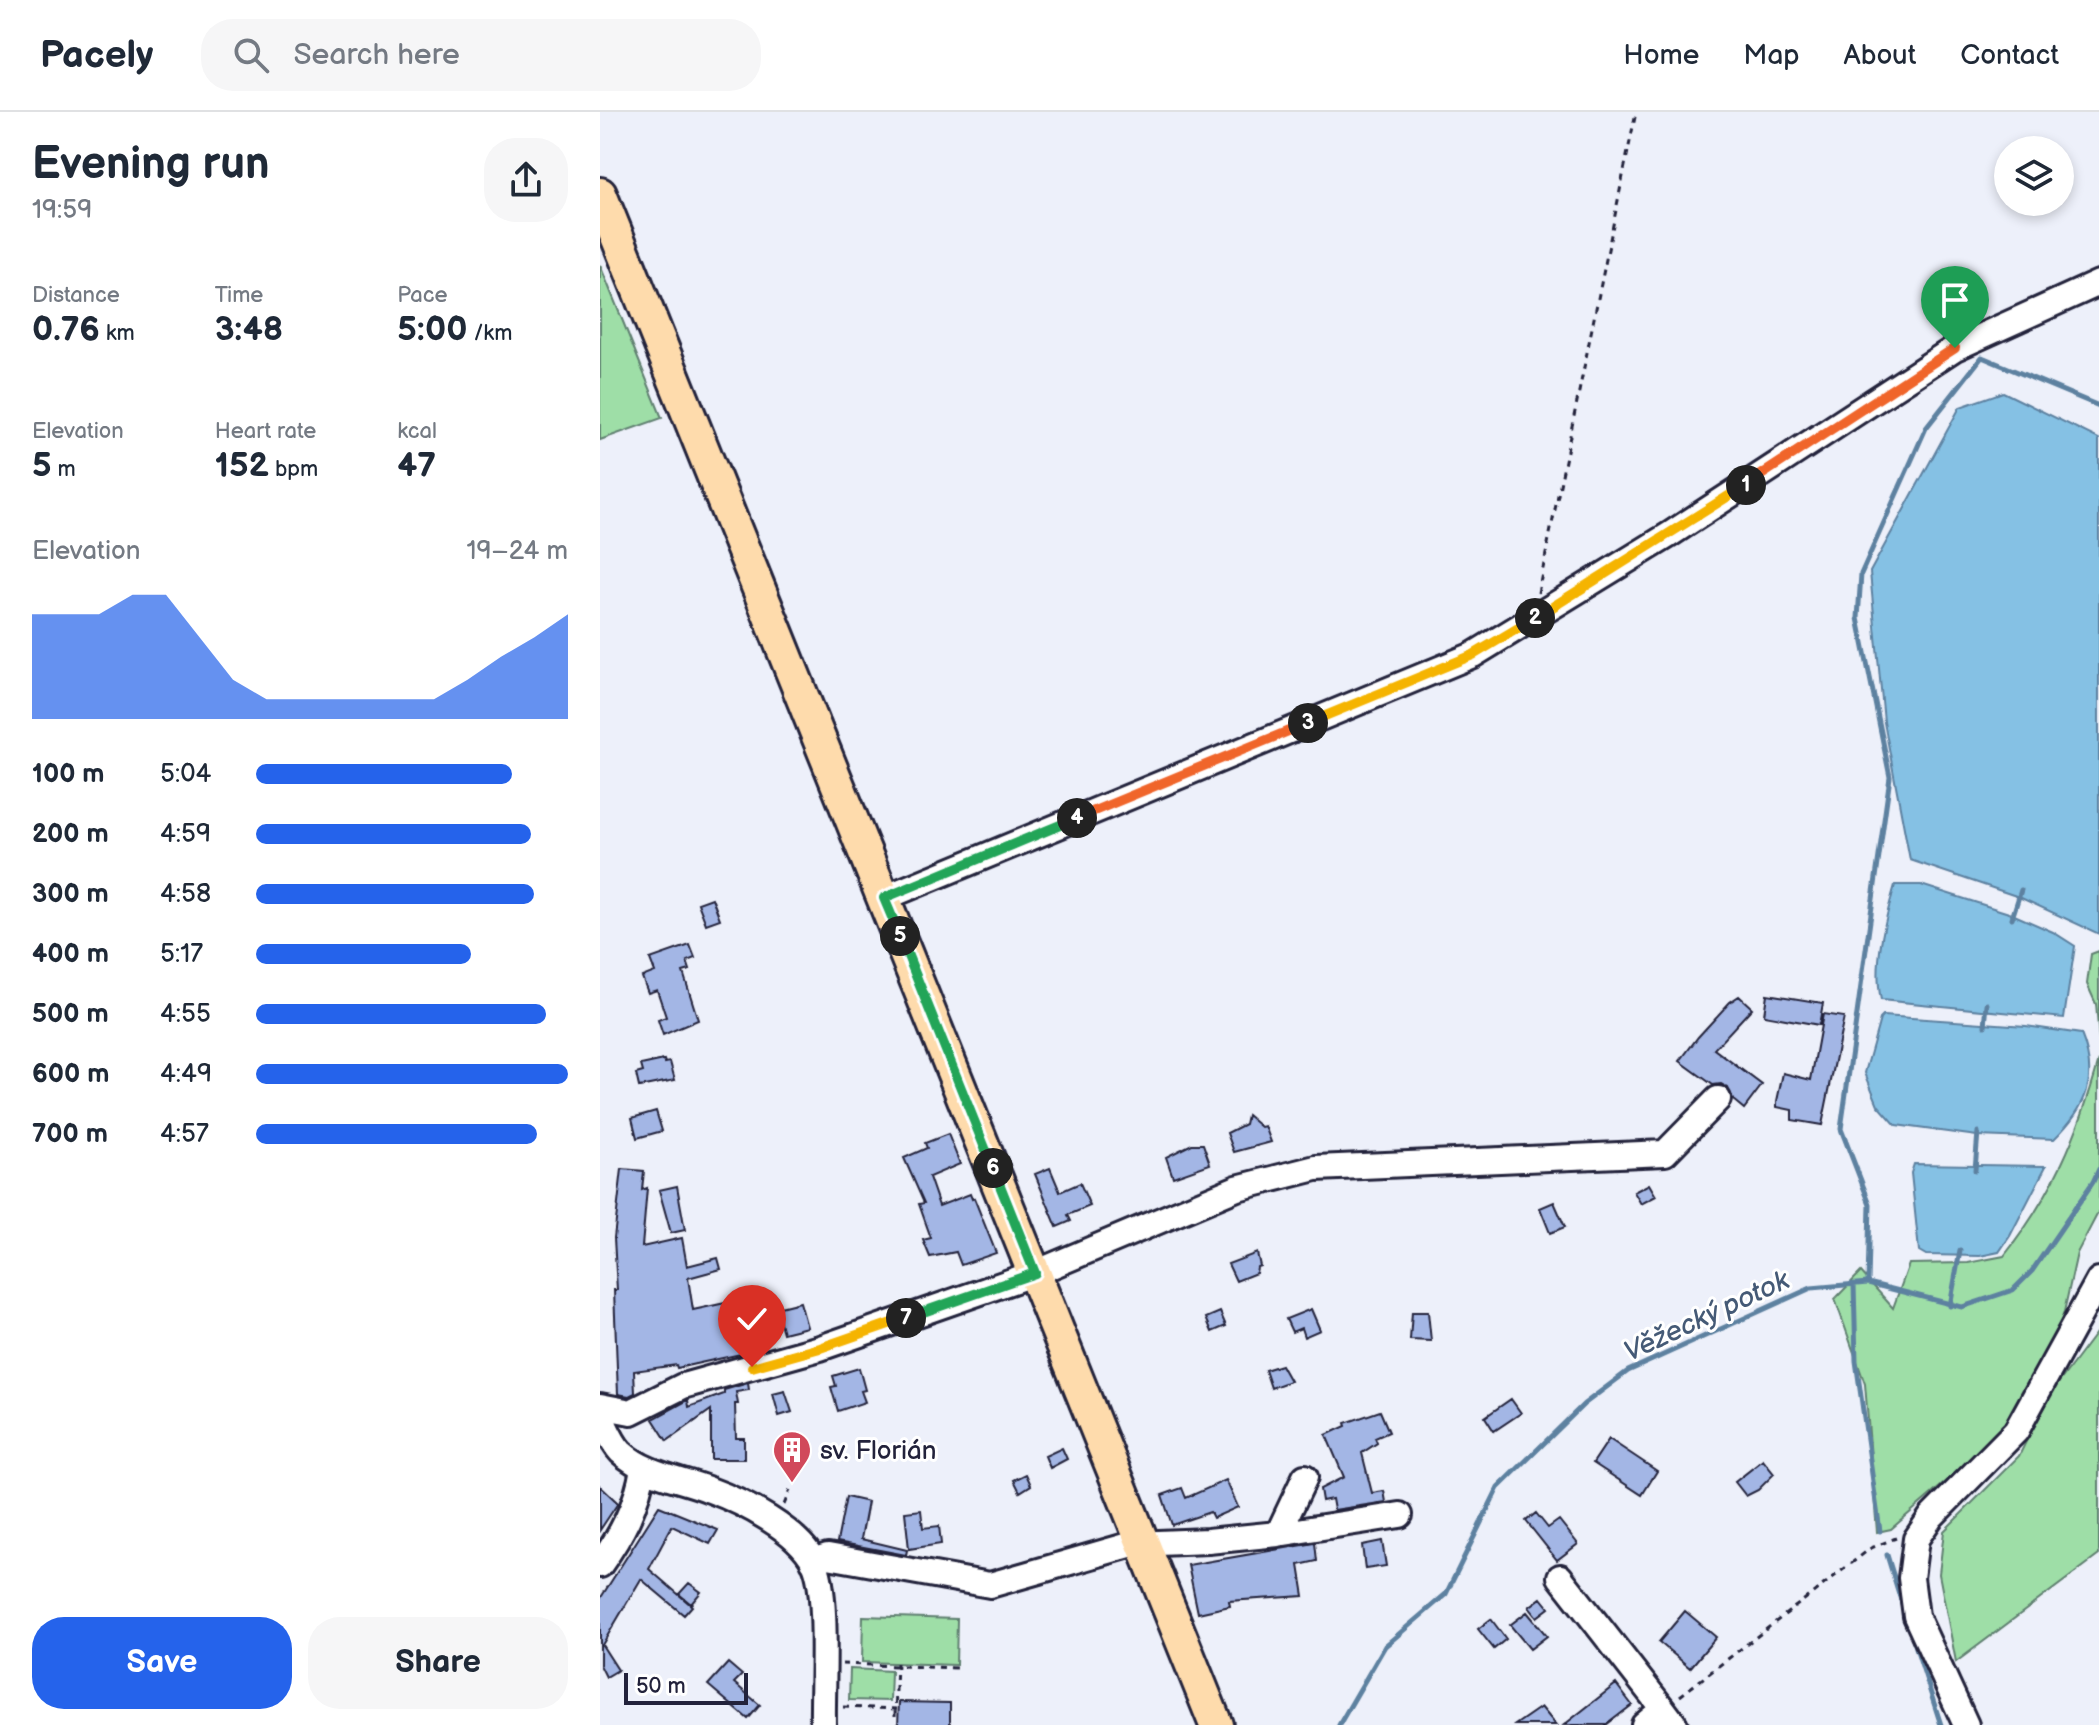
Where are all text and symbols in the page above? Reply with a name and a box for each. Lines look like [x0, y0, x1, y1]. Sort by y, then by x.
search box [201, 19, 761, 91]
text: Pacely [40, 33, 153, 78]
icon: search [229, 33, 273, 77]
text: Search here [293, 37, 460, 73]
text: Home [1623, 39, 1699, 72]
text: Map [1743, 39, 1800, 72]
text: About [1844, 39, 1916, 72]
text: Contact [1960, 39, 2059, 72]
map controls [1994, 136, 2074, 216]
button: layers [1994, 136, 2074, 216]
text: Evening run [32, 138, 269, 191]
button: share [484, 138, 568, 222]
text: 19:59 [32, 195, 92, 226]
pin [1921, 266, 1989, 348]
icon: arrive [1933, 278, 1977, 322]
text: Distance [32, 282, 120, 309]
text: Time [215, 282, 263, 309]
text: Pace [397, 282, 448, 309]
text: 0.76 [32, 309, 100, 350]
text: 3:48 [215, 309, 283, 350]
text: 5:00 [397, 309, 467, 350]
text: km [100, 320, 135, 347]
text: /km [467, 320, 512, 347]
text: Elevation [32, 418, 124, 445]
text: Heart rate [215, 418, 316, 445]
text: kcal [397, 418, 437, 445]
text: 5 [32, 445, 52, 486]
text: 152 [215, 445, 269, 486]
text: 47 [397, 445, 436, 486]
text: m [52, 456, 76, 483]
text: bpm [269, 456, 318, 483]
pin: 1 [1726, 465, 1766, 505]
text: 1 [1741, 471, 1751, 498]
text: Elevation [32, 536, 140, 567]
text: 19–24 m [466, 536, 568, 567]
pin: 2 [1515, 598, 1555, 638]
text: 2 [1528, 604, 1542, 631]
pin: 3 [1288, 703, 1328, 743]
text: 3 [1302, 709, 1314, 736]
text: 100 m [32, 759, 105, 790]
text: 5:04 [160, 759, 211, 790]
pin: 4 [1057, 798, 1097, 838]
text: 4 [1071, 804, 1083, 831]
text: 200 m [32, 819, 109, 850]
text: 4:59 [160, 819, 211, 850]
text: 300 m [32, 879, 109, 910]
text: 4:58 [160, 879, 211, 910]
pin: 5 [880, 916, 920, 956]
text: 5 [894, 922, 906, 949]
text: 400 m [32, 939, 109, 970]
text: 5:17 [160, 939, 203, 970]
text: 500 m [32, 999, 109, 1030]
text: 4:55 [160, 999, 211, 1030]
text: 600 m [32, 1059, 109, 1090]
text: 4:49 [160, 1059, 212, 1090]
text: 700 m [32, 1119, 108, 1150]
text: 4:57 [160, 1119, 209, 1150]
pin: 6 [973, 1148, 1013, 1188]
text: 6 [986, 1154, 1000, 1181]
water label: Věžecký potok [1619, 1263, 1796, 1369]
pin [718, 1285, 786, 1367]
icon: check [730, 1297, 774, 1341]
pin: 7 [886, 1298, 926, 1338]
text: 7 [900, 1304, 912, 1331]
building icon: sv. Florián [771, 1429, 813, 1484]
place label: sv. Florián [820, 1436, 936, 1467]
button: Save [32, 1617, 292, 1709]
button: Share [308, 1617, 568, 1709]
scale bar [624, 1669, 748, 1705]
text: 50 m [636, 1673, 686, 1700]

